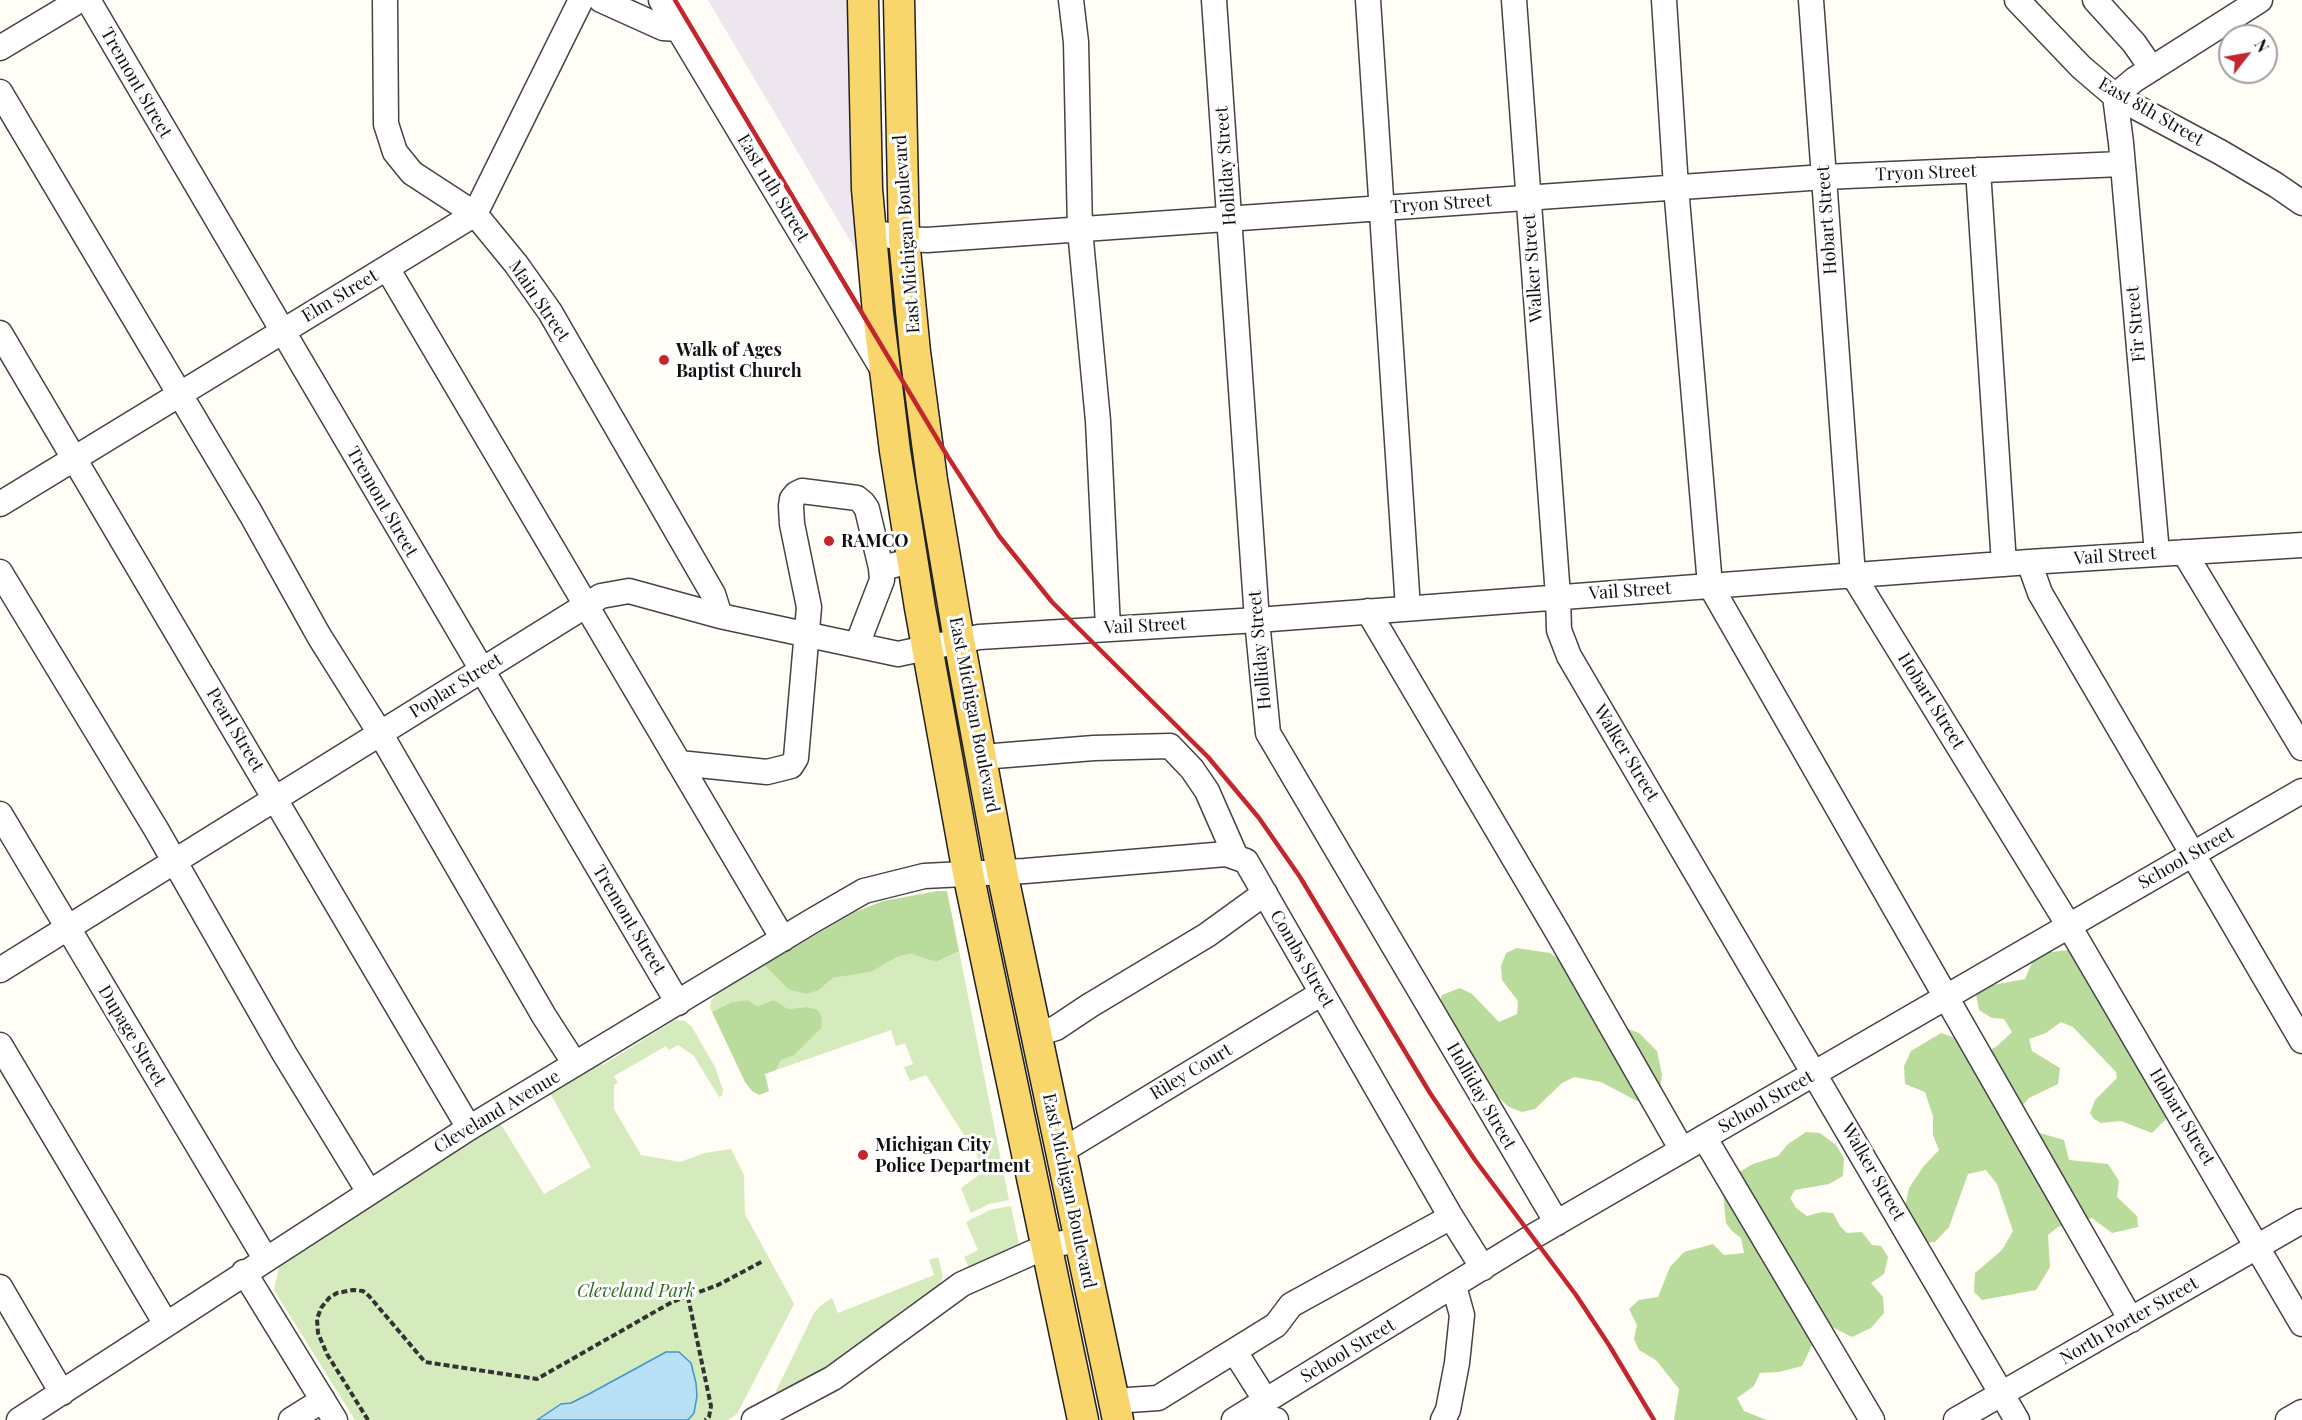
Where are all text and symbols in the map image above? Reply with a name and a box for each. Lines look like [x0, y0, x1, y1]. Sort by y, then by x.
street label: Tremont Street [96, 24, 176, 142]
north arrow [2218, 24, 2278, 84]
text: N [2250, 35, 2274, 56]
street label: East 8th Street [2095, 73, 2207, 151]
street label: Holliday Street [1211, 106, 1241, 226]
street label: East 11th Street [732, 130, 814, 246]
street label: East Michigan Boulevard [889, 134, 925, 334]
street label: Tryon Street [1875, 160, 1977, 186]
street label: Hobart Street [1812, 165, 1842, 275]
street label: Tryon Street [1390, 190, 1492, 218]
street label: Walker Street [1518, 213, 1548, 323]
street label: Main Street [504, 256, 574, 346]
street label: Elm Street [298, 265, 382, 327]
street label: Fir Street [2122, 285, 2150, 363]
place label: Walk of Ages Baptist Church [676, 339, 802, 382]
marker: Walk of Ages Baptist Church [657, 353, 671, 367]
street label: Tremont Street [342, 443, 422, 561]
place label: RAMCO [841, 530, 909, 552]
marker: RAMCO [822, 534, 836, 548]
street label: Vail Street [2073, 542, 2157, 570]
street label: Vail Street [1588, 577, 1672, 605]
street label: Holliday Street [1244, 589, 1276, 711]
street label: Vail Street [1103, 613, 1187, 639]
street label: East Michigan Boulevard [944, 615, 1004, 815]
street label: Poplar Street [406, 649, 506, 723]
street label: Hobart Street [1893, 649, 1969, 753]
street label: Pearl Street [202, 684, 268, 776]
street label: Walker Street [1589, 701, 1663, 805]
street label: School Street [2134, 822, 2238, 894]
street label: Tremont Street [588, 861, 670, 979]
street label: Combs Street [1265, 906, 1339, 1012]
street label: Dupage Street [93, 982, 171, 1090]
street label: Riley Court [1146, 1039, 1236, 1105]
street label: Holliday Street [1442, 1039, 1520, 1153]
street label: Hobart Street [2145, 1065, 2219, 1169]
street label: Cleveland Avenue [430, 1066, 564, 1158]
street label: School Street [1714, 1066, 1818, 1138]
street label: East Michigan Boulevard [1038, 1091, 1100, 1291]
street label: Walker Street [1836, 1119, 1910, 1225]
place label: Michigan City Police Department [875, 1134, 1030, 1176]
marker: Michigan City Police Department [856, 1148, 870, 1162]
street label: North Porter Street [2056, 1273, 2202, 1369]
park label: Cleveland Park [577, 1280, 695, 1302]
street label: School Street [1297, 1314, 1399, 1388]

